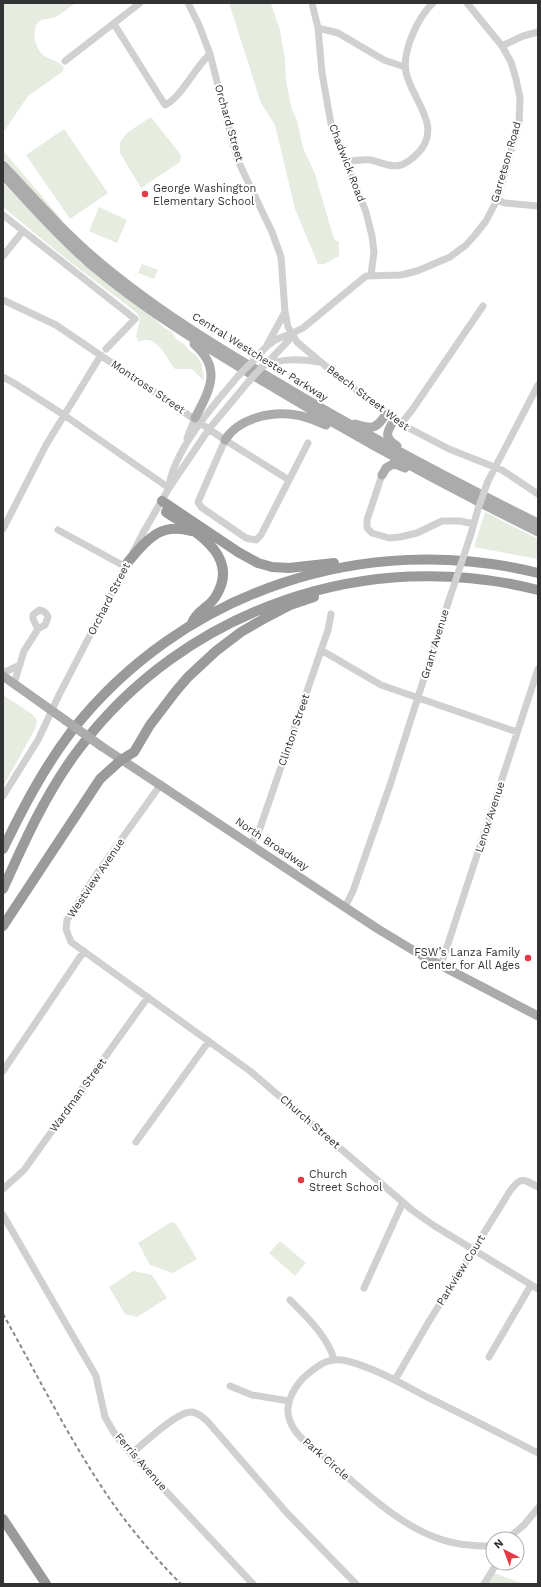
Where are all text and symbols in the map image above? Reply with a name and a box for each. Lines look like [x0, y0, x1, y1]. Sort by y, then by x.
street label: Orchard Street [212, 83, 246, 163]
street label: Garretson Road [488, 120, 524, 204]
street label: Chadwick Road [326, 122, 368, 204]
place label: George Washington Elementary School [153, 182, 256, 208]
marker: George Washington Elementary School [140, 189, 150, 199]
street label: Central Westchester Parkway [190, 310, 331, 404]
street label: Montross Street [108, 357, 188, 417]
street label: Beech Street West [324, 363, 412, 434]
street label: Orchard Street [85, 560, 133, 637]
street label: Grant Avenue [418, 608, 452, 680]
street label: Clinton Street [276, 692, 313, 768]
street label: Lenox Avenue [472, 780, 508, 854]
street label: North Broadway [233, 815, 311, 874]
street label: Westview Avenue [65, 836, 127, 920]
place label: FSW’s Lanza Family Center for All Ages [414, 946, 520, 972]
marker: FSW’s Lanza Family Center for All Ages [523, 953, 533, 963]
street label: Wardman Street [47, 1055, 109, 1134]
street label: Church Street [277, 1092, 343, 1152]
place label: Church Street School [309, 1168, 383, 1194]
marker: Church Street School [296, 1175, 306, 1185]
street label: Parkview Court [434, 1232, 488, 1308]
street label: Ferris Avenue [112, 1430, 170, 1494]
street label: Park Circle [300, 1435, 352, 1483]
north arrow [485, 1531, 525, 1571]
text: N [491, 1536, 506, 1551]

